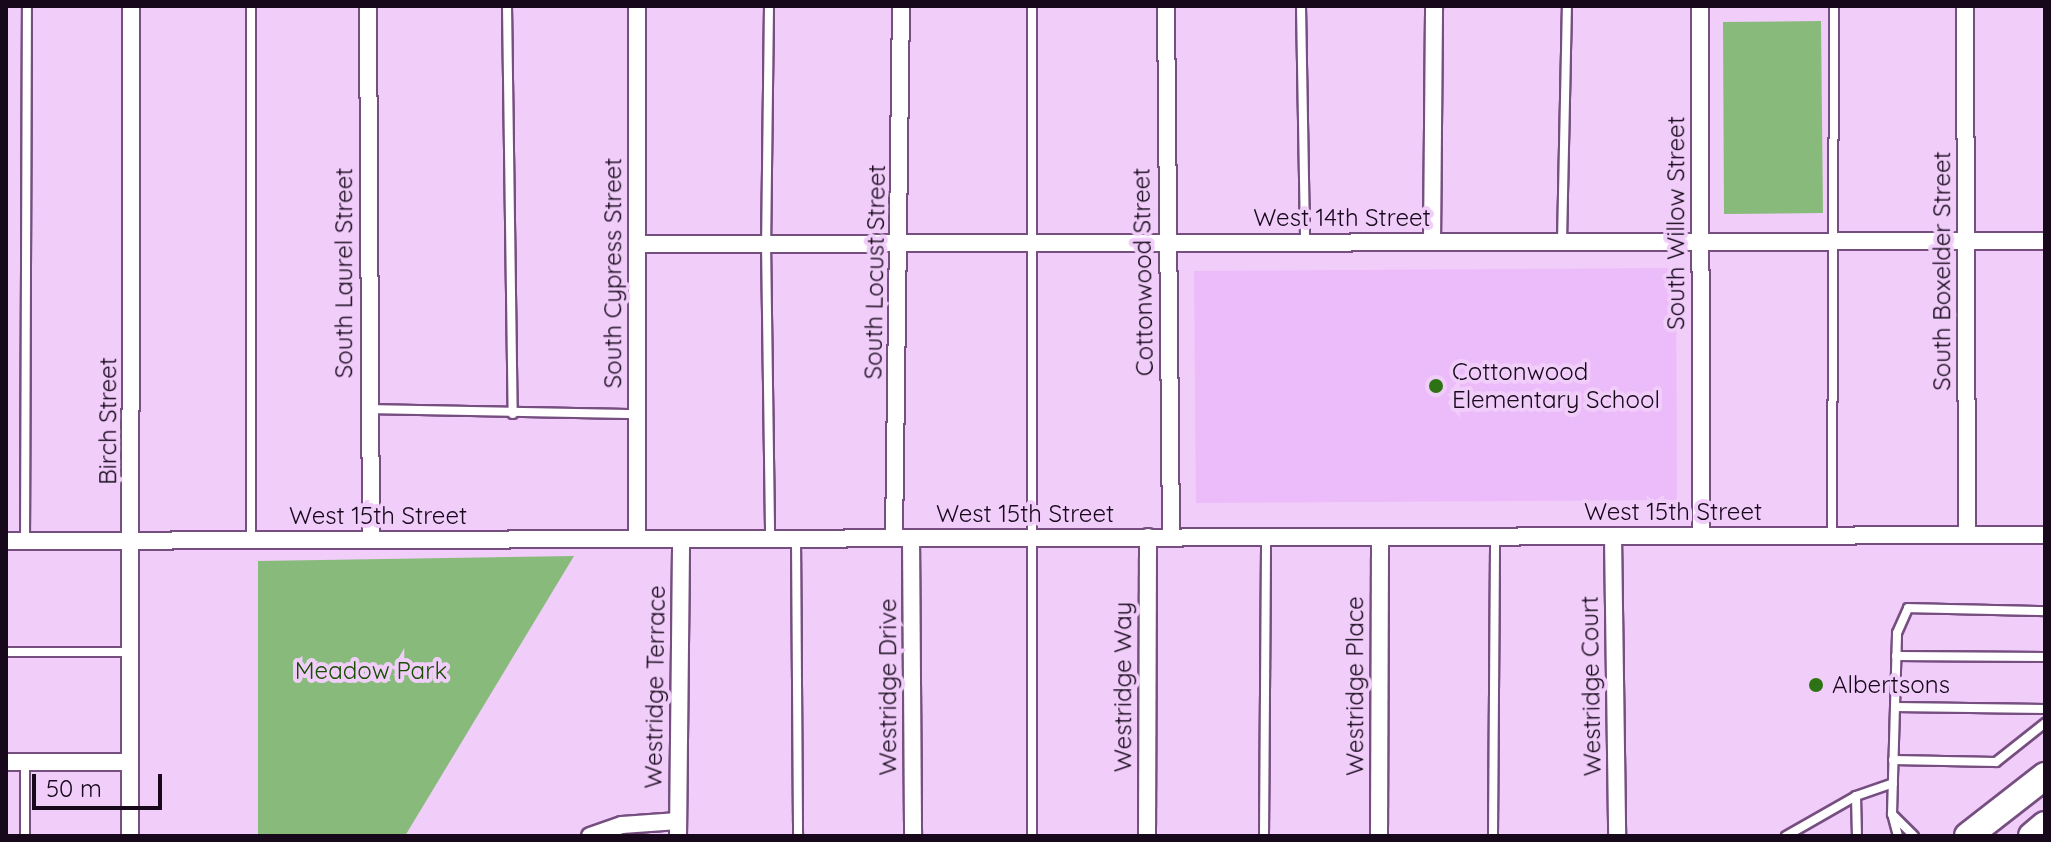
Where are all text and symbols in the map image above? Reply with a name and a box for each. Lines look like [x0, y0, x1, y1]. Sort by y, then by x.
street label: South Willow Street [1662, 116, 1690, 330]
street label: South Boxelder Street [1928, 151, 1956, 391]
street label: South Cypress Street [599, 158, 627, 388]
street label: South Locust Street [859, 164, 891, 380]
street label: South Laurel Street [330, 168, 358, 378]
street label: Cottonwood Street [1127, 168, 1159, 376]
street label: West 14th Street [1253, 204, 1431, 232]
street label: Birch Street [94, 357, 122, 485]
place label: Cottonwood Elementary School [1452, 358, 1660, 414]
marker: Cottonwood Elementary School [1427, 377, 1445, 395]
street label: West 15th Street [1584, 498, 1762, 526]
street label: West 15th Street [936, 500, 1114, 528]
street label: West 15th Street [289, 502, 467, 530]
street label: Westridge Terrace [639, 585, 671, 789]
street label: Westridge Place [1341, 596, 1369, 776]
street label: Westridge Court [1575, 596, 1607, 776]
street label: Westridge Drive [874, 598, 902, 776]
street label: Westridge Way [1109, 602, 1137, 772]
park label: Meadow Park [295, 657, 447, 685]
place label: Albertsons [1832, 671, 1950, 699]
marker: Albertsons [1807, 676, 1825, 694]
scale bar [36, 758, 166, 808]
text: 50 m [46, 773, 102, 803]

